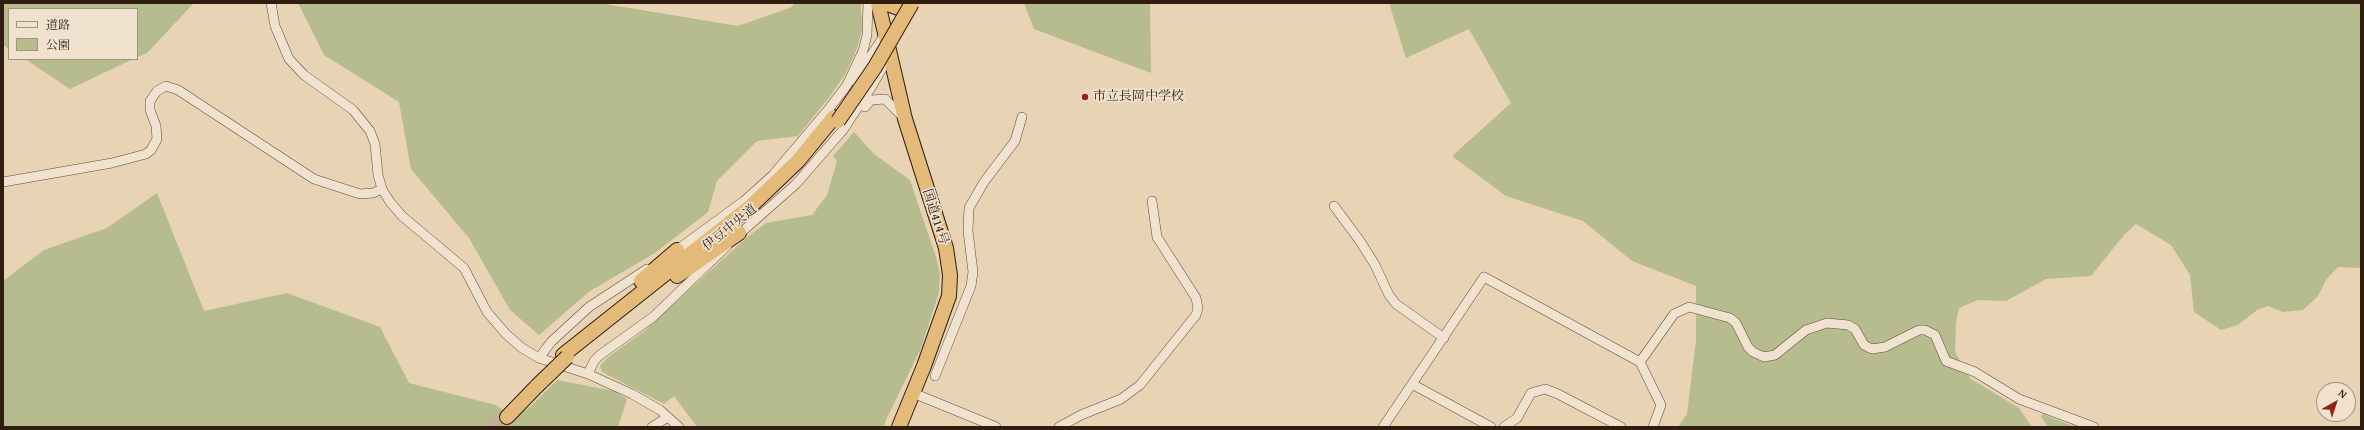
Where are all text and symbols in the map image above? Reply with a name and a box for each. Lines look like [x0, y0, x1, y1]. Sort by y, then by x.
legend [8, 8, 138, 60]
text: 道路 [46, 16, 70, 33]
text: 公園 [46, 36, 70, 53]
place label: 市立長岡中学校 [1093, 89, 1184, 105]
marker: 市立長岡中学校 [1080, 92, 1090, 102]
street label: 国道414号 [919, 187, 951, 247]
street label: 伊豆中央道 [700, 201, 760, 255]
north arrow [2316, 382, 2356, 422]
text: N [2335, 385, 2351, 402]

